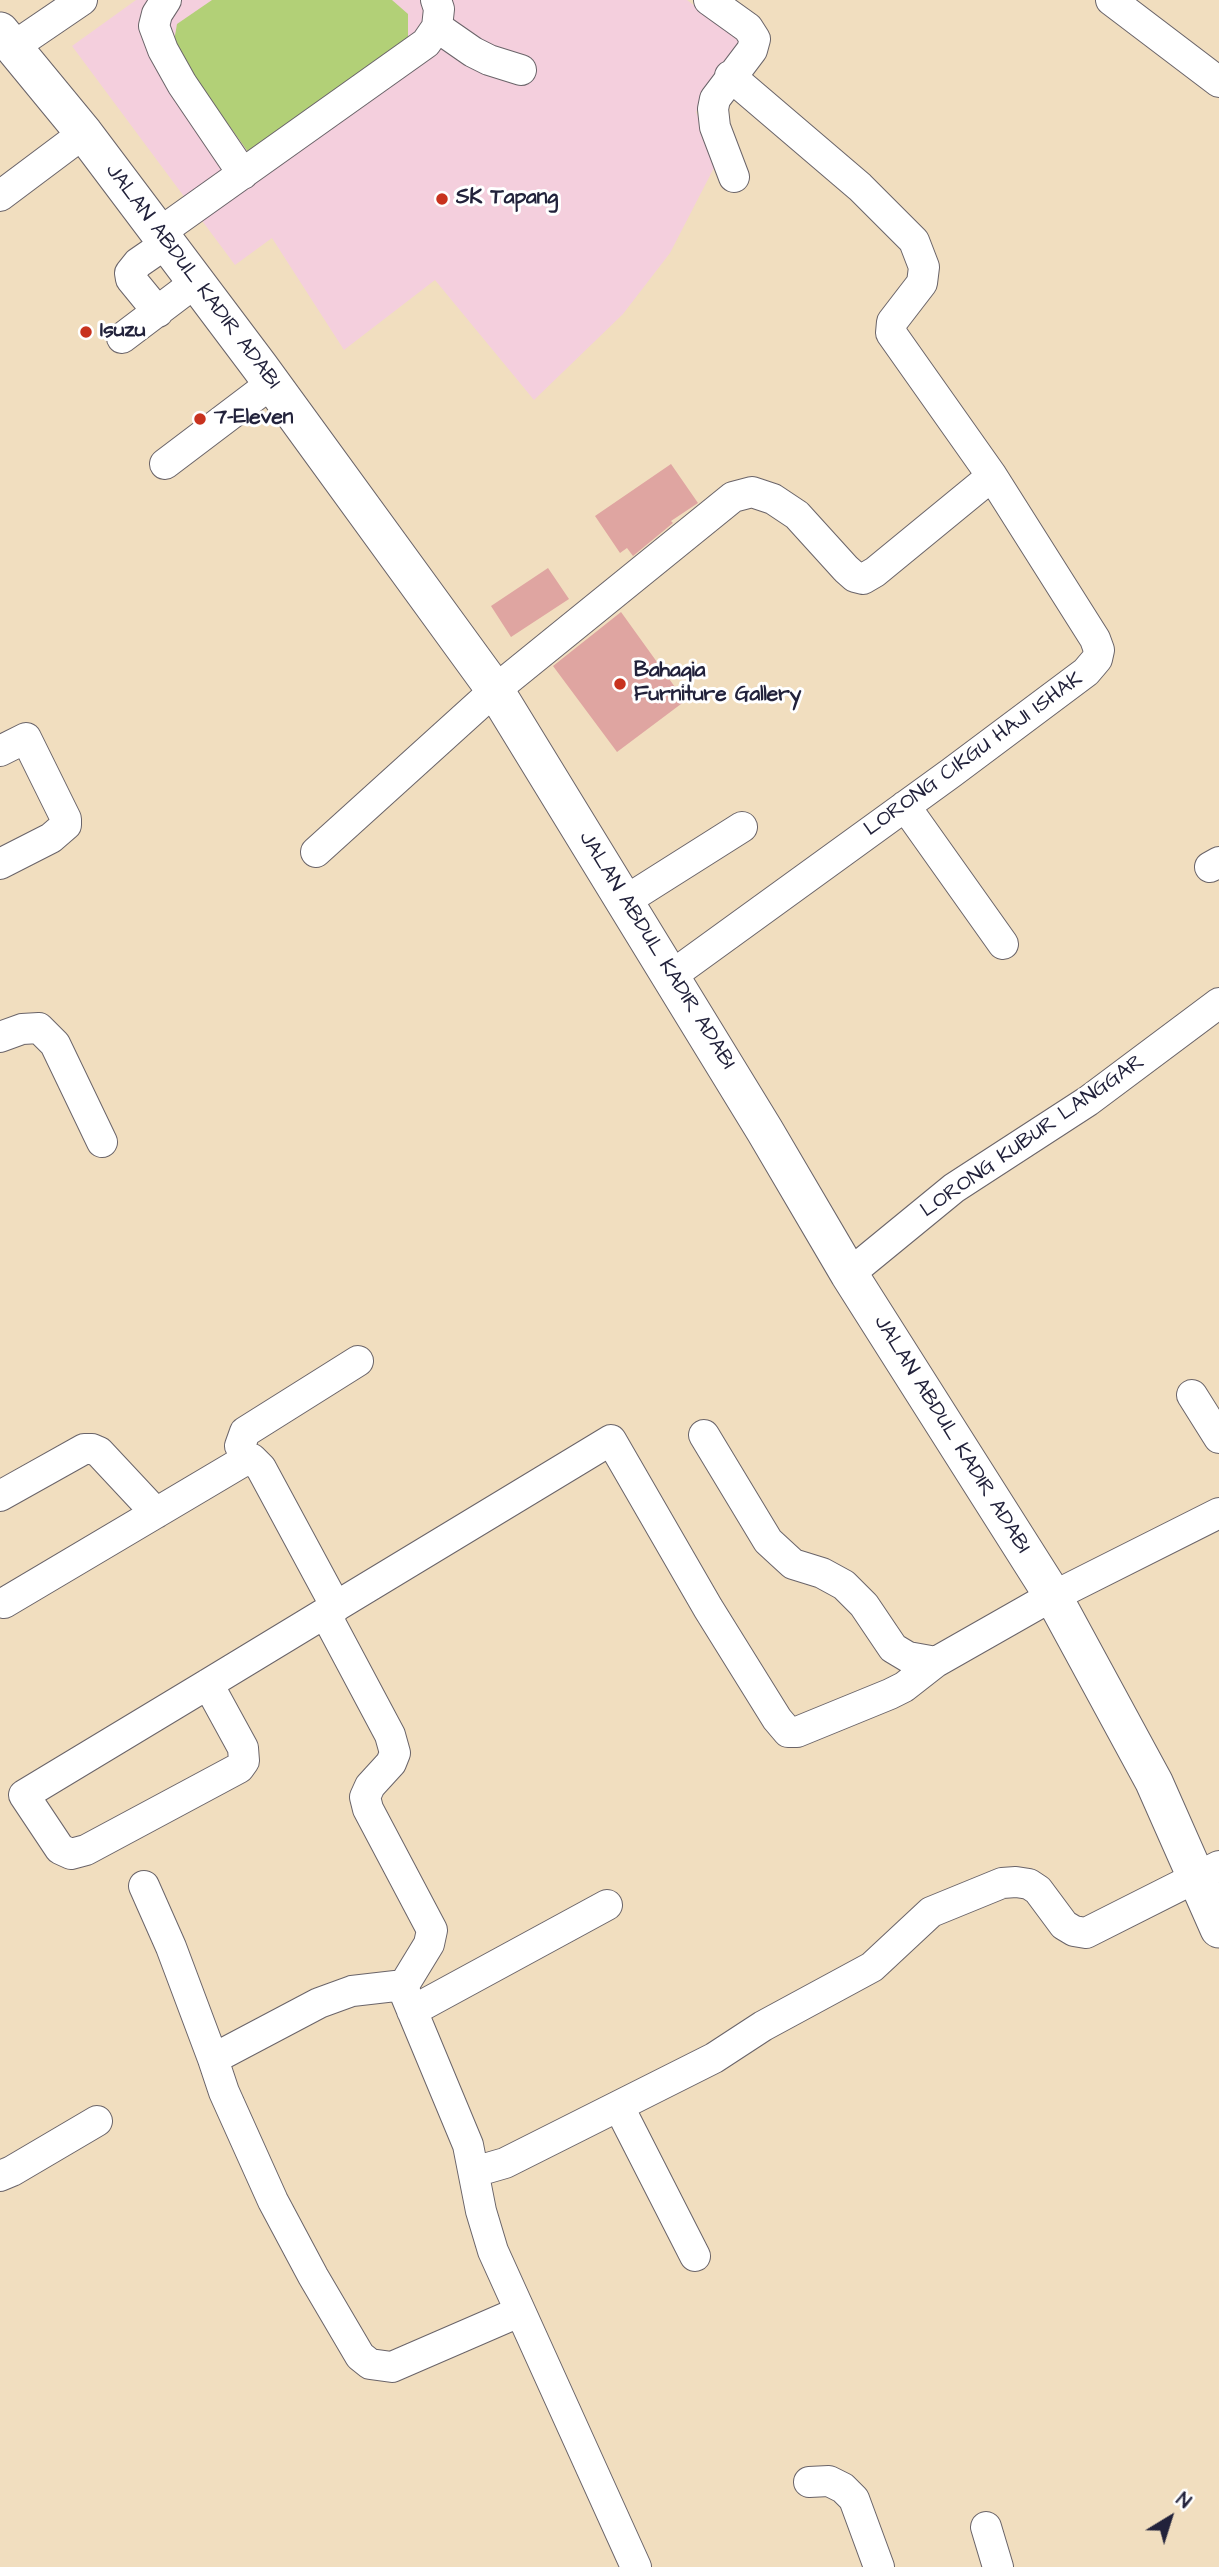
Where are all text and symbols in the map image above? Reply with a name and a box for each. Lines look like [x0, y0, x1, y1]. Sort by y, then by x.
street label: JALAN ABDUL KADIR ADABI [99, 159, 285, 395]
place label: SK Tapang [456, 186, 558, 212]
marker: SK Tapang [434, 191, 450, 207]
place label: Isuzu [100, 319, 145, 345]
marker: Isuzu [78, 324, 94, 340]
place label: 7-Eleven [214, 406, 293, 432]
marker: 7-Eleven [192, 411, 208, 427]
place label: Bahagia Furniture Gallery [634, 659, 801, 709]
street label: LORONG CIKGU HAJI ISHAK [860, 667, 1088, 843]
marker: Bahagia Furniture Gallery [612, 676, 628, 692]
street label: JALAN ABDUL KADIR ADABI [572, 827, 740, 1075]
street label: LORONG KUBUR LANGGAR [916, 1050, 1150, 1224]
street label: JALAN ABDUL KADIR ADABI [867, 1311, 1035, 1559]
north arrow [1135, 2483, 1205, 2553]
text: N [1170, 2487, 1196, 2515]

